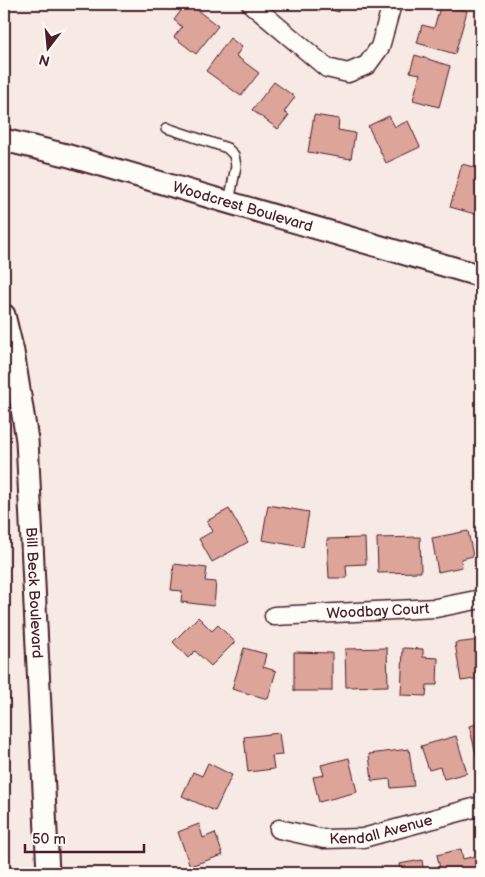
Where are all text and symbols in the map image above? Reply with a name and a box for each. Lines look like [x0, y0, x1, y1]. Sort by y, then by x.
north arrow [22, 22, 72, 72]
text: N [37, 50, 52, 70]
street label: Woodcrest Boulevard [170, 178, 315, 236]
street label: Bill Beck Boulevard [21, 527, 47, 659]
street label: Woodbay Court [326, 599, 430, 623]
street label: Kendall Avenue [329, 811, 435, 849]
scale bar [25, 822, 144, 854]
text: 50 m [32, 830, 66, 849]

